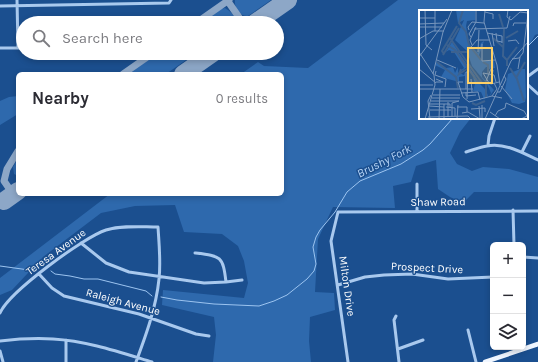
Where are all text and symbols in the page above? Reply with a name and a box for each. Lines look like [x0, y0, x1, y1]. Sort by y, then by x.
inset map [419, 10, 528, 119]
search box [16, 16, 284, 60]
icon: search [30, 27, 52, 49]
text: Search here [62, 29, 143, 47]
text: Nearby [32, 88, 89, 108]
text: 0 results [216, 91, 268, 106]
water label: Brushy Fork [355, 141, 414, 181]
street label: Shaw Road [410, 195, 466, 209]
street label: Teresa Avenue [24, 226, 89, 278]
map controls [490, 242, 526, 350]
button: + [490, 242, 526, 278]
street label: Milton Drive [336, 255, 358, 317]
street label: Prospect Drive [391, 260, 464, 276]
button: − [490, 278, 526, 314]
street label: Raleigh Avenue [84, 286, 162, 318]
button: layers [490, 314, 526, 350]

